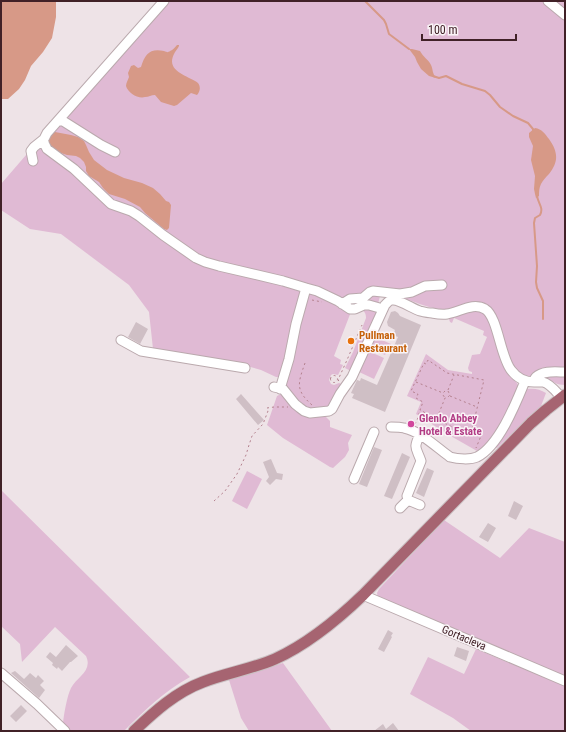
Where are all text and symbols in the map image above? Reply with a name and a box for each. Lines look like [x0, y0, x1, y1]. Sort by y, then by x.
scale bar [422, 16, 516, 42]
text: 100 m [428, 23, 458, 37]
place label: Pullman Restaurant [359, 329, 407, 355]
marker: Pullman Restaurant [346, 336, 356, 346]
place label: Glenlo Abbey Hotel & Estate [419, 412, 482, 438]
marker: Glenlo Abbey Hotel & Estate [406, 419, 416, 429]
street label: Gortacleva [440, 623, 488, 653]

